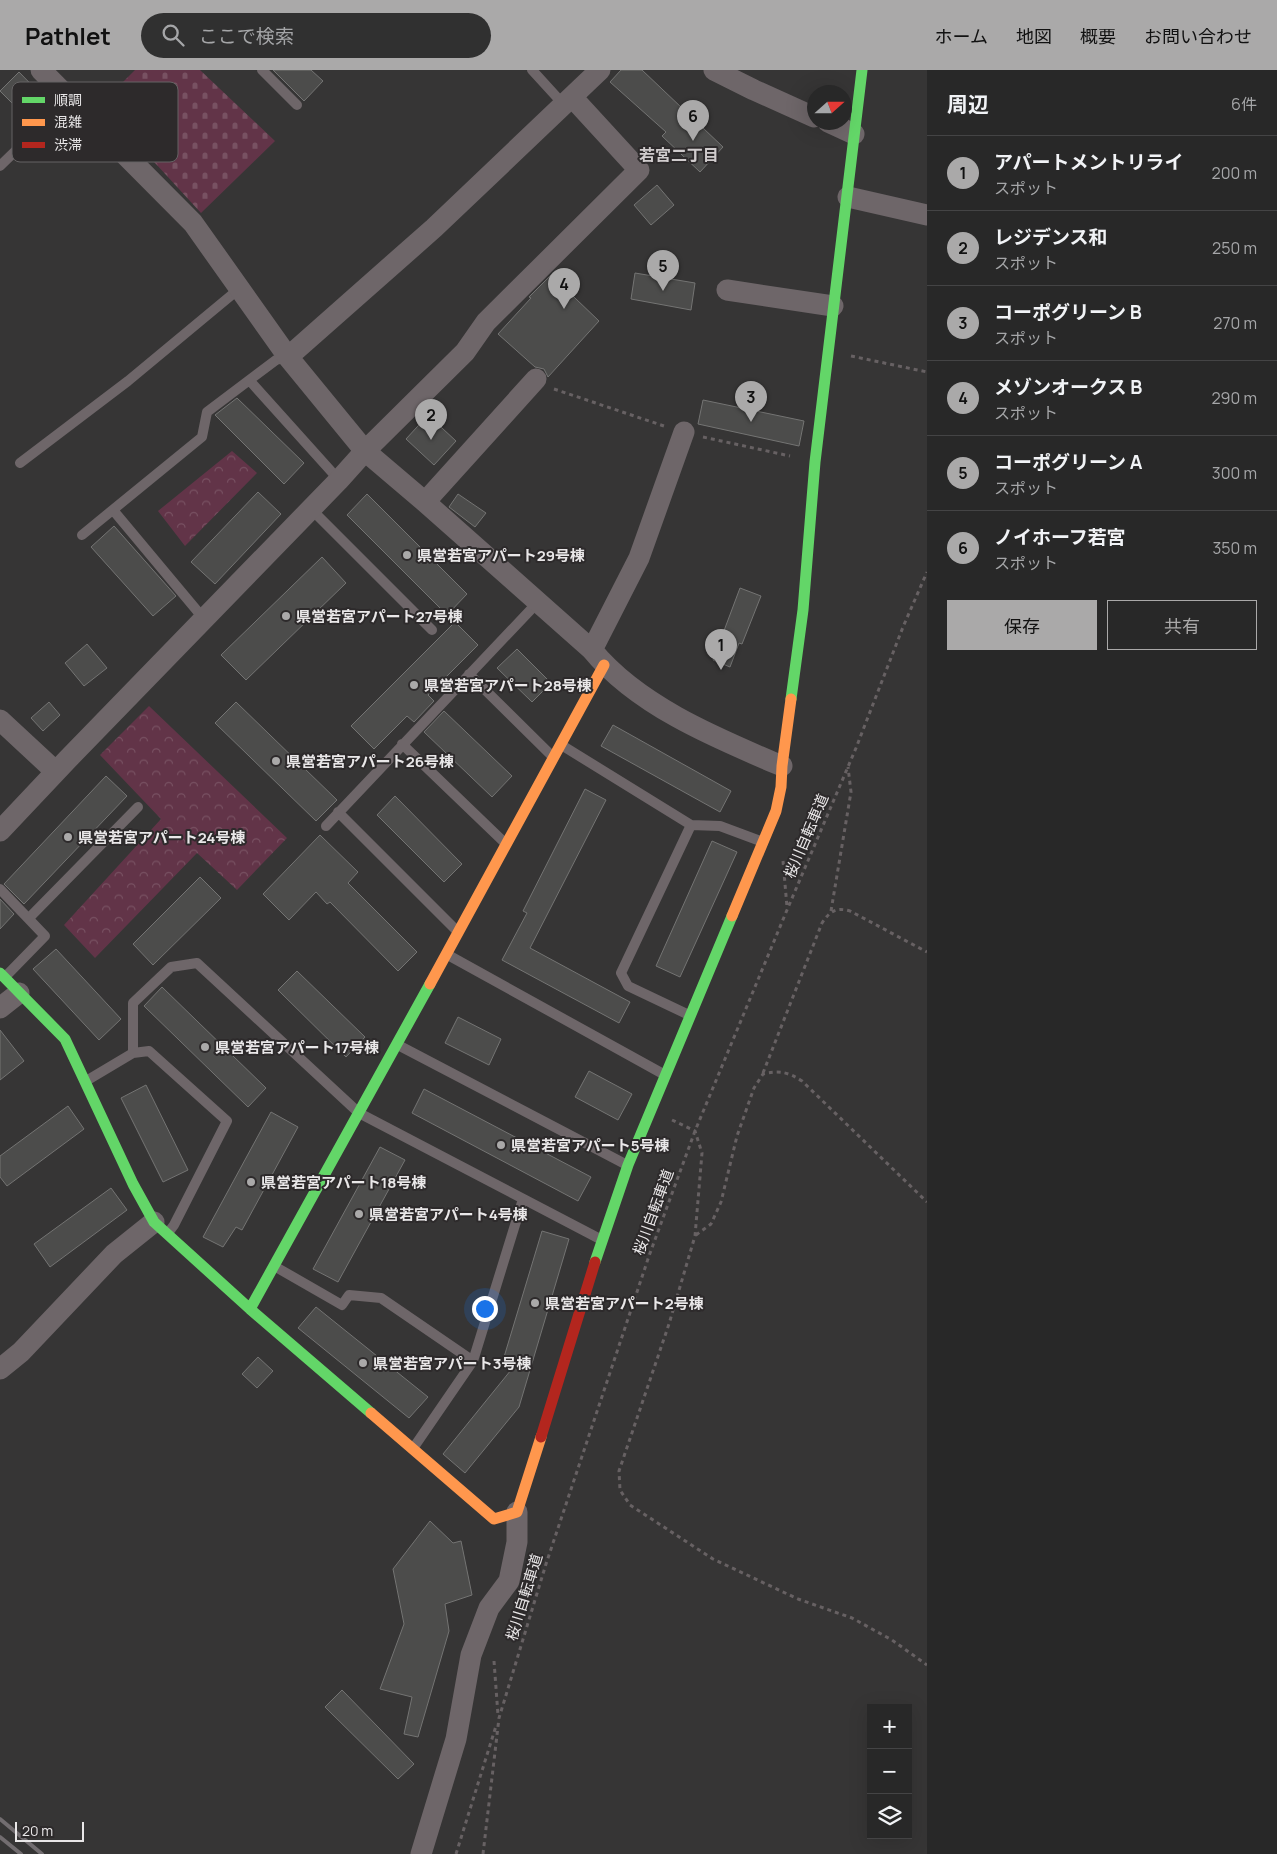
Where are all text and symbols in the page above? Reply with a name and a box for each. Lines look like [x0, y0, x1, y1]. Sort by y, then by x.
search box [141, 13, 491, 58]
text: Pathlet [25, 19, 111, 52]
icon: search [159, 21, 187, 49]
text: ここで検索 [199, 23, 294, 49]
text: ホーム [935, 24, 988, 48]
text: 地図 [1016, 24, 1052, 48]
text: 概要 [1080, 24, 1116, 48]
text: お問い合わせ [1144, 24, 1252, 48]
legend [12, 82, 178, 162]
north arrow [807, 85, 852, 130]
text: 順調 [54, 90, 82, 109]
text: 周辺 [947, 90, 989, 118]
text: 6件 [1231, 93, 1257, 115]
pin: 6 [677, 100, 709, 141]
text: 混雑 [54, 112, 82, 131]
text: 渋滞 [54, 135, 82, 154]
district label: 若宮二丁目 [639, 144, 719, 166]
text: アパートメントリライ [994, 149, 1184, 175]
text: 1 [959, 162, 967, 184]
text: 200 m [1212, 162, 1257, 184]
text: スポット [994, 177, 1058, 199]
text: レジデンス和 [994, 224, 1108, 250]
text: 2 [958, 237, 968, 259]
text: 250 m [1212, 237, 1257, 259]
pin: 5 [647, 250, 679, 291]
text: スポット [994, 252, 1058, 274]
pin: 4 [548, 268, 580, 309]
text: コーポグリーン B [994, 299, 1142, 325]
text: 3 [958, 312, 968, 334]
text: 270 m [1213, 312, 1257, 334]
text: スポット [994, 327, 1058, 349]
text: メゾンオークス B [994, 374, 1142, 400]
pin: 3 [735, 381, 767, 422]
text: 4 [958, 387, 968, 409]
text: 290 m [1211, 387, 1257, 409]
pin: 2 [415, 399, 447, 440]
text: スポット [994, 402, 1058, 424]
text: コーポグリーン A [994, 449, 1143, 475]
text: 5 [958, 462, 968, 484]
text: 300 m [1212, 462, 1257, 484]
text: スポット [994, 477, 1058, 499]
text: ノイホーフ若宮 [994, 524, 1126, 550]
text: 6 [958, 537, 968, 559]
text: 350 m [1212, 537, 1257, 559]
place label: 県営若宮アパート29号棟 [417, 545, 585, 566]
marker: 県営若宮アパート29号棟 [401, 549, 413, 561]
text: スポット [994, 552, 1058, 574]
button: 保存 [947, 600, 1097, 650]
button: 共有 [1107, 600, 1257, 650]
place label: 県営若宮アパート27号棟 [296, 606, 463, 627]
marker: 県営若宮アパート27号棟 [280, 610, 292, 622]
pin: 1 [705, 629, 737, 670]
place label: 県営若宮アパート28号棟 [424, 675, 592, 696]
marker: 県営若宮アパート28号棟 [408, 679, 420, 691]
place label: 県営若宮アパート26号棟 [286, 751, 454, 772]
marker: 県営若宮アパート26号棟 [270, 755, 282, 767]
street label: 桜川自転車道 [779, 790, 833, 882]
place label: 県営若宮アパート24号棟 [78, 827, 245, 848]
marker: 県営若宮アパート24号棟 [62, 831, 74, 843]
place label: 県営若宮アパート17号棟 [215, 1037, 379, 1058]
marker: 県営若宮アパート17号棟 [199, 1041, 211, 1053]
place label: 県営若宮アパート5号棟 [511, 1135, 670, 1156]
marker: 県営若宮アパート5号棟 [495, 1139, 507, 1151]
street label: 桜川自転車道 [628, 1166, 678, 1258]
place label: 県営若宮アパート18号棟 [261, 1172, 426, 1193]
marker: 県営若宮アパート18号棟 [245, 1176, 257, 1188]
place label: 県営若宮アパート4号棟 [369, 1204, 528, 1225]
marker: 県営若宮アパート4号棟 [353, 1208, 365, 1220]
place label: 県営若宮アパート2号棟 [545, 1293, 704, 1314]
your location [472, 1296, 498, 1322]
marker: 県営若宮アパート2号棟 [529, 1297, 541, 1309]
place label: 県営若宮アパート3号棟 [373, 1353, 531, 1374]
marker: 県営若宮アパート3号棟 [357, 1357, 369, 1369]
street label: 桜川自転車道 [501, 1551, 547, 1643]
map controls [867, 1704, 912, 1839]
button: + [867, 1704, 912, 1749]
button: − [867, 1749, 912, 1794]
button: layers [867, 1794, 912, 1839]
scale bar [15, 1819, 84, 1842]
text: 20 m [22, 1821, 53, 1840]

